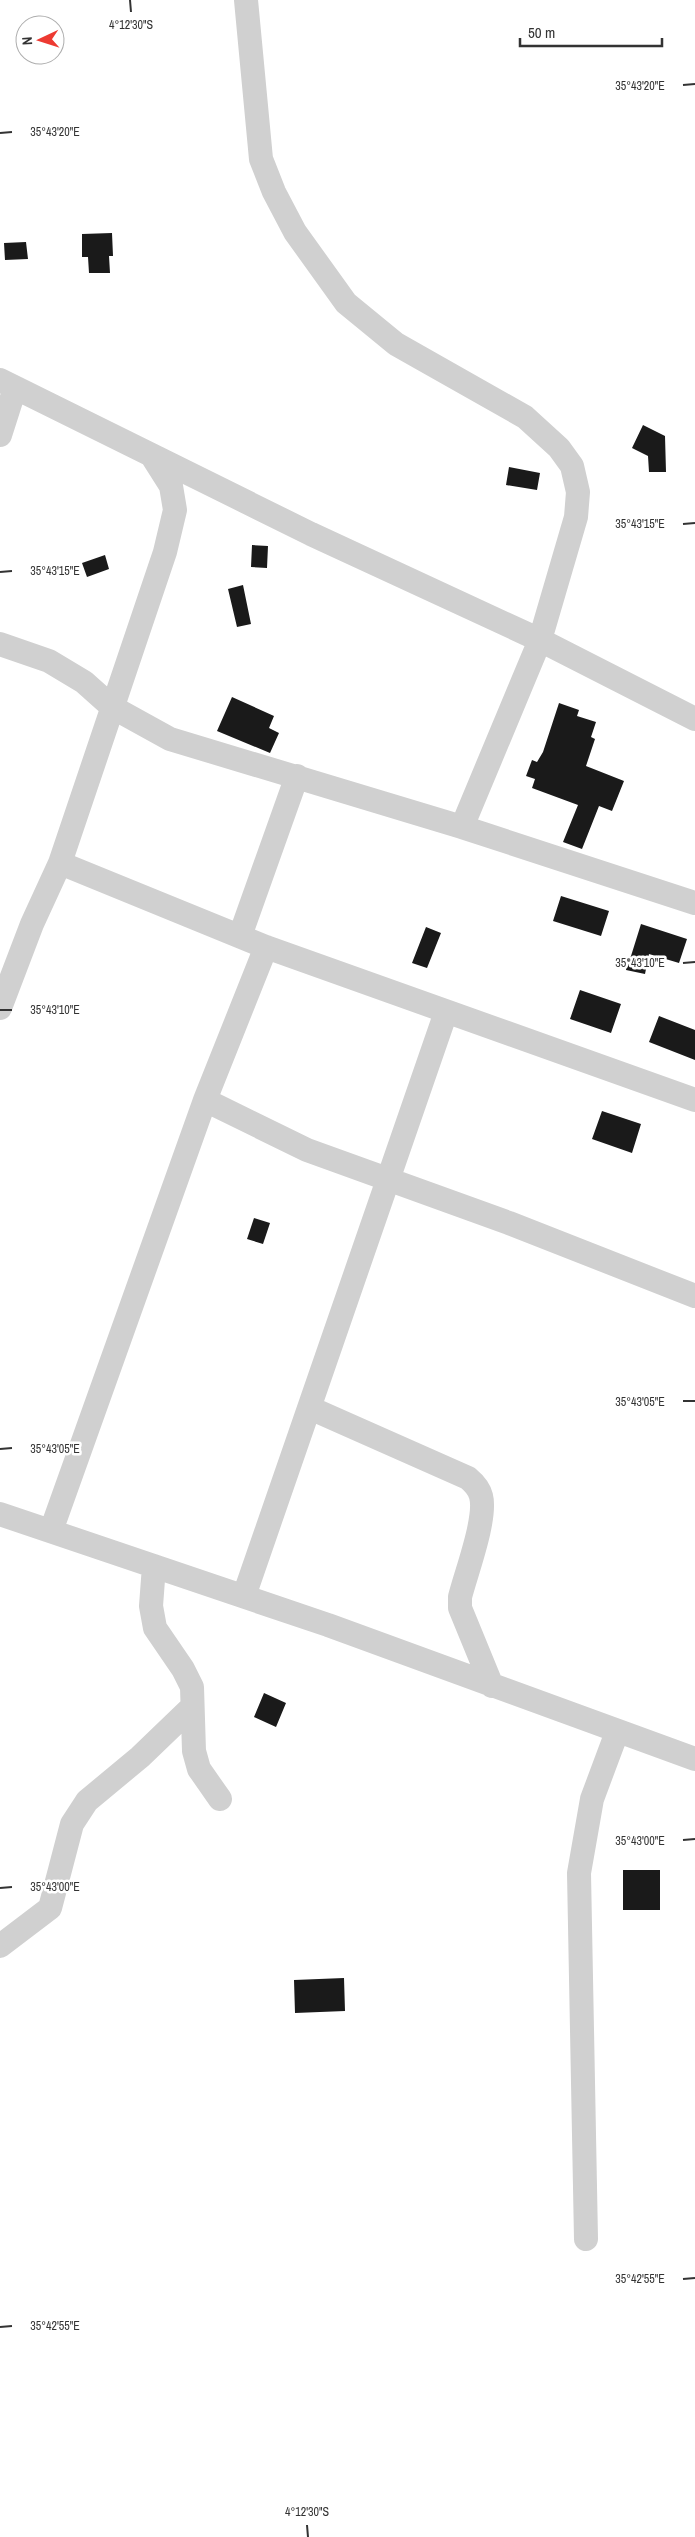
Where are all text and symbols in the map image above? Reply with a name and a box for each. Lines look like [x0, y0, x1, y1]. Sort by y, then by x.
north arrow [15, 15, 65, 65]
scale bar [520, 15, 662, 47]
text: 4°12'30"S [109, 17, 153, 33]
text: 50 m [528, 22, 555, 43]
text: N [18, 36, 36, 46]
text: 35°43'20"E [615, 78, 665, 94]
text: 35°43'20"E [30, 124, 80, 140]
text: 35°43'15"E [615, 516, 665, 532]
text: 35°43'15"E [30, 563, 80, 579]
text: 35°43'10"E [615, 955, 665, 971]
text: 35°43'10"E [30, 1002, 80, 1018]
text: 35°43'05"E [615, 1394, 665, 1410]
text: 35°43'05"E [30, 1441, 80, 1457]
text: 35°43'00"E [615, 1833, 665, 1849]
text: 35°43'00"E [30, 1879, 80, 1895]
text: 35°42'55"E [615, 2271, 665, 2287]
text: 35°42'55"E [30, 2318, 80, 2334]
text: 4°12'30"S [285, 2504, 329, 2520]

